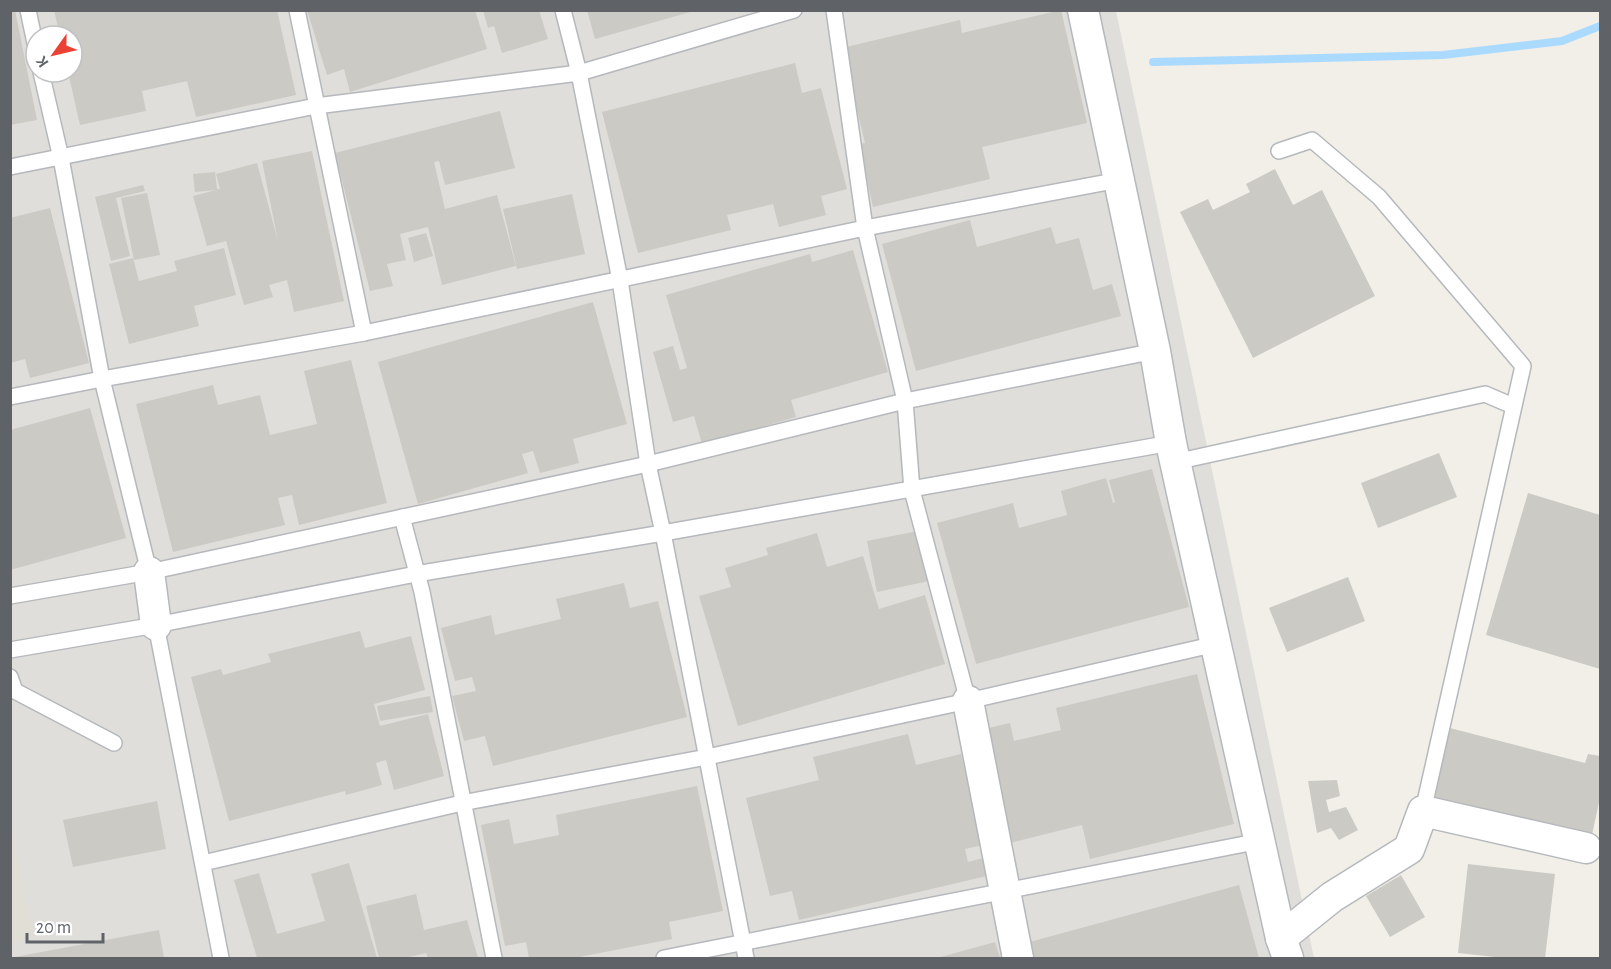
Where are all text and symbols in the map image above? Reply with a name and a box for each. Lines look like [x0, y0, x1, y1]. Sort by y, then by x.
north arrow [24, 24, 84, 84]
text: K [33, 53, 52, 70]
scale bar [27, 906, 104, 944]
text: 20 m [36, 919, 71, 937]

